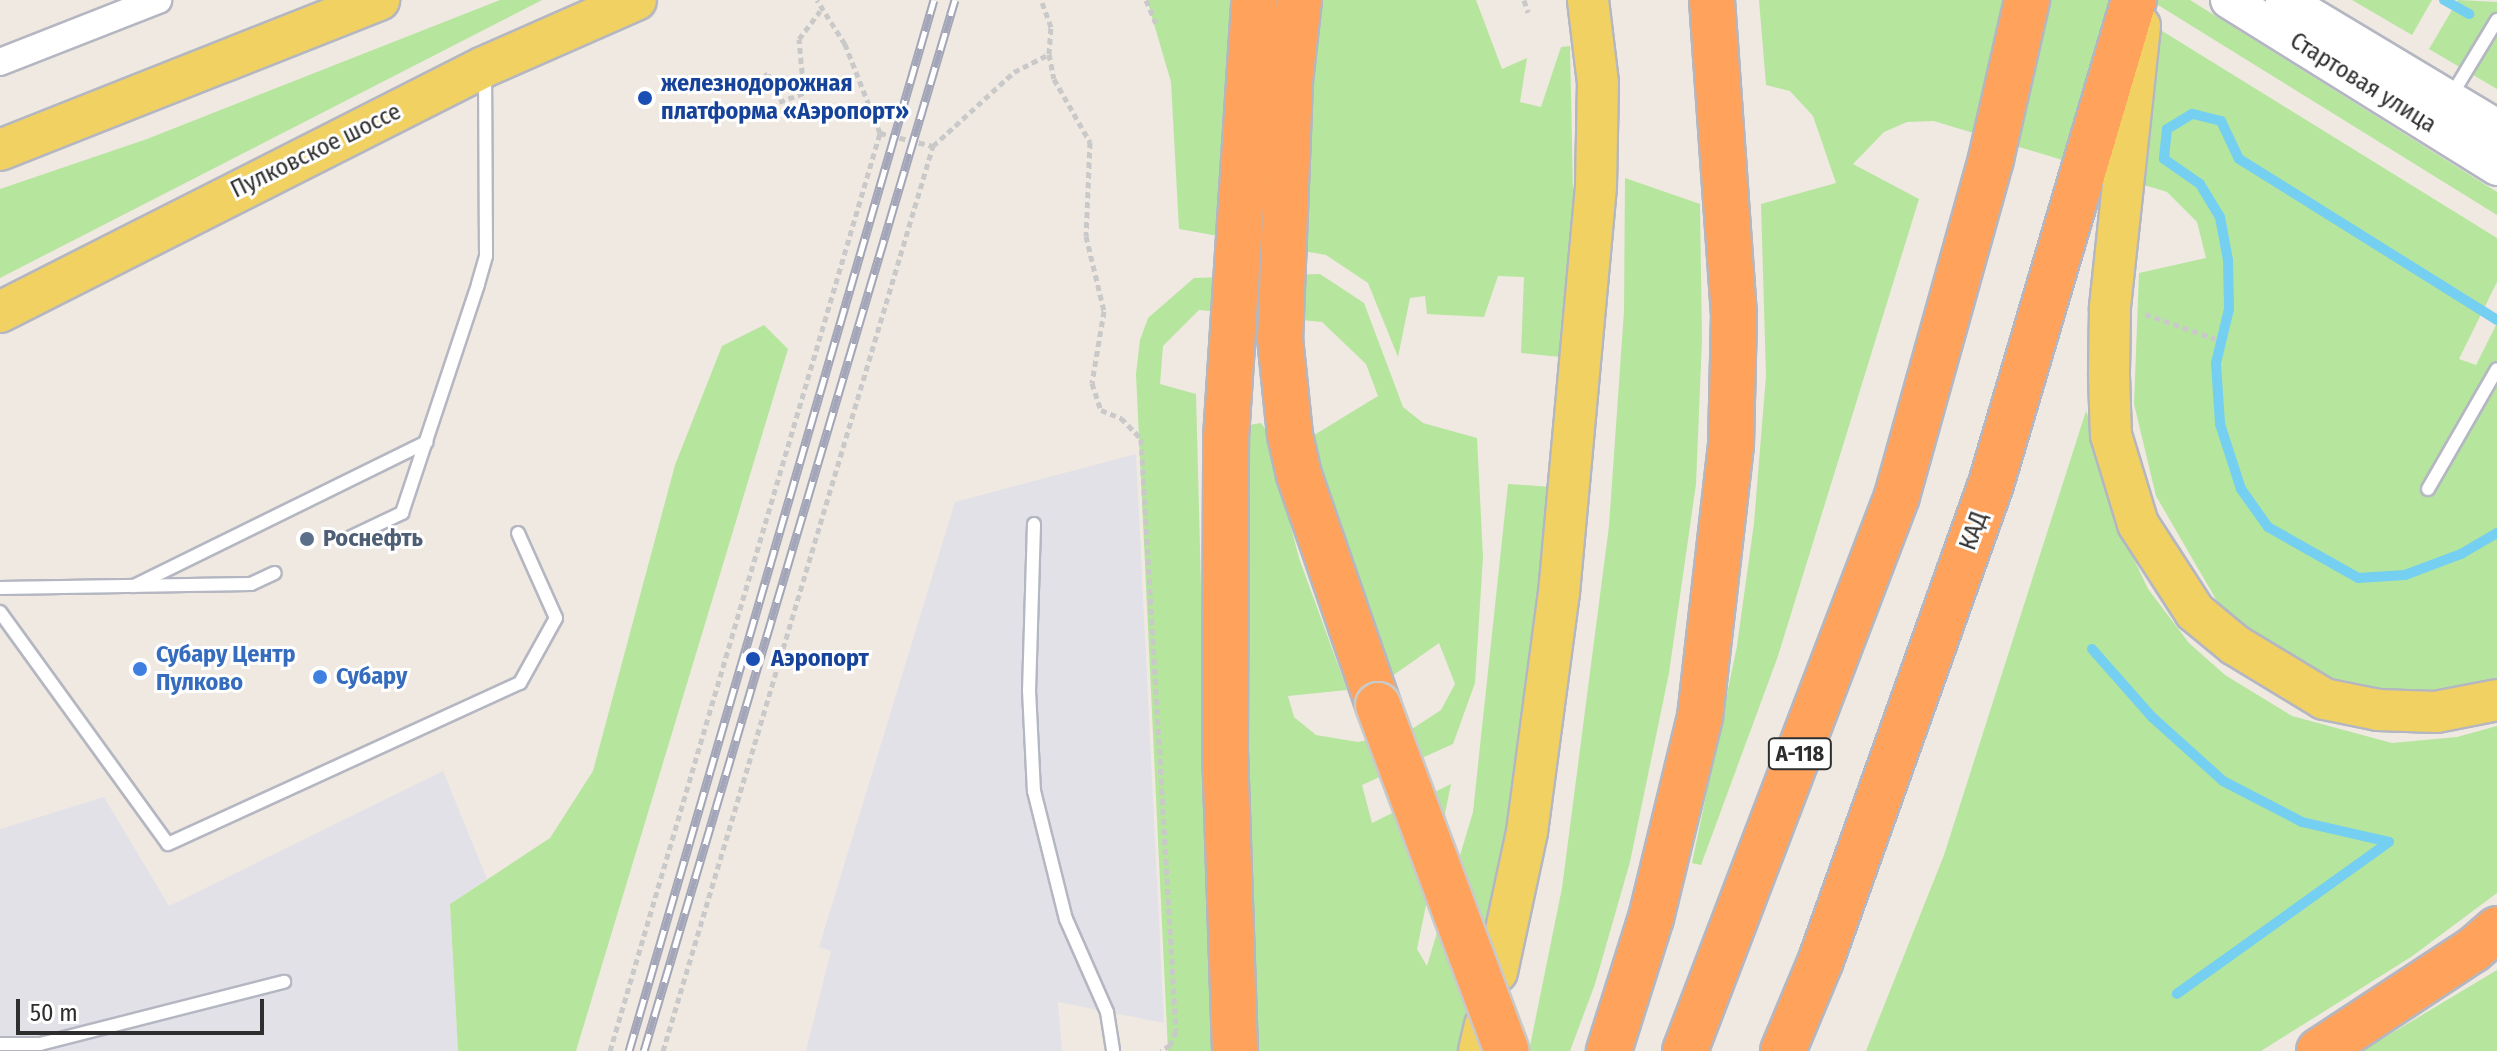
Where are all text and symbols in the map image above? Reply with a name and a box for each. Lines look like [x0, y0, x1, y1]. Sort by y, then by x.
street label: Стартовая улица [2285, 27, 2441, 139]
place label: железнодорожная платформа «Аэропорт» [661, 70, 909, 126]
marker: железнодорожная платформа «Аэропорт» [636, 89, 654, 107]
street label: Пулковское шоссе [226, 97, 406, 205]
street label: КАД [1954, 508, 1994, 554]
place label: Роснефть [323, 525, 423, 553]
marker: Роснефть [298, 530, 316, 548]
place label: Субару Центр Пулково [156, 641, 296, 697]
place label: Аэропорт [771, 645, 869, 673]
marker: Аэропорт [742, 648, 764, 670]
marker: Субару Центр Пулково [131, 660, 149, 678]
place label: Субару [336, 663, 407, 691]
marker: Субару [311, 668, 329, 686]
road number: А-118 [1766, 736, 1834, 772]
scale bar [20, 983, 268, 1033]
text: 50 m [30, 999, 78, 1027]

